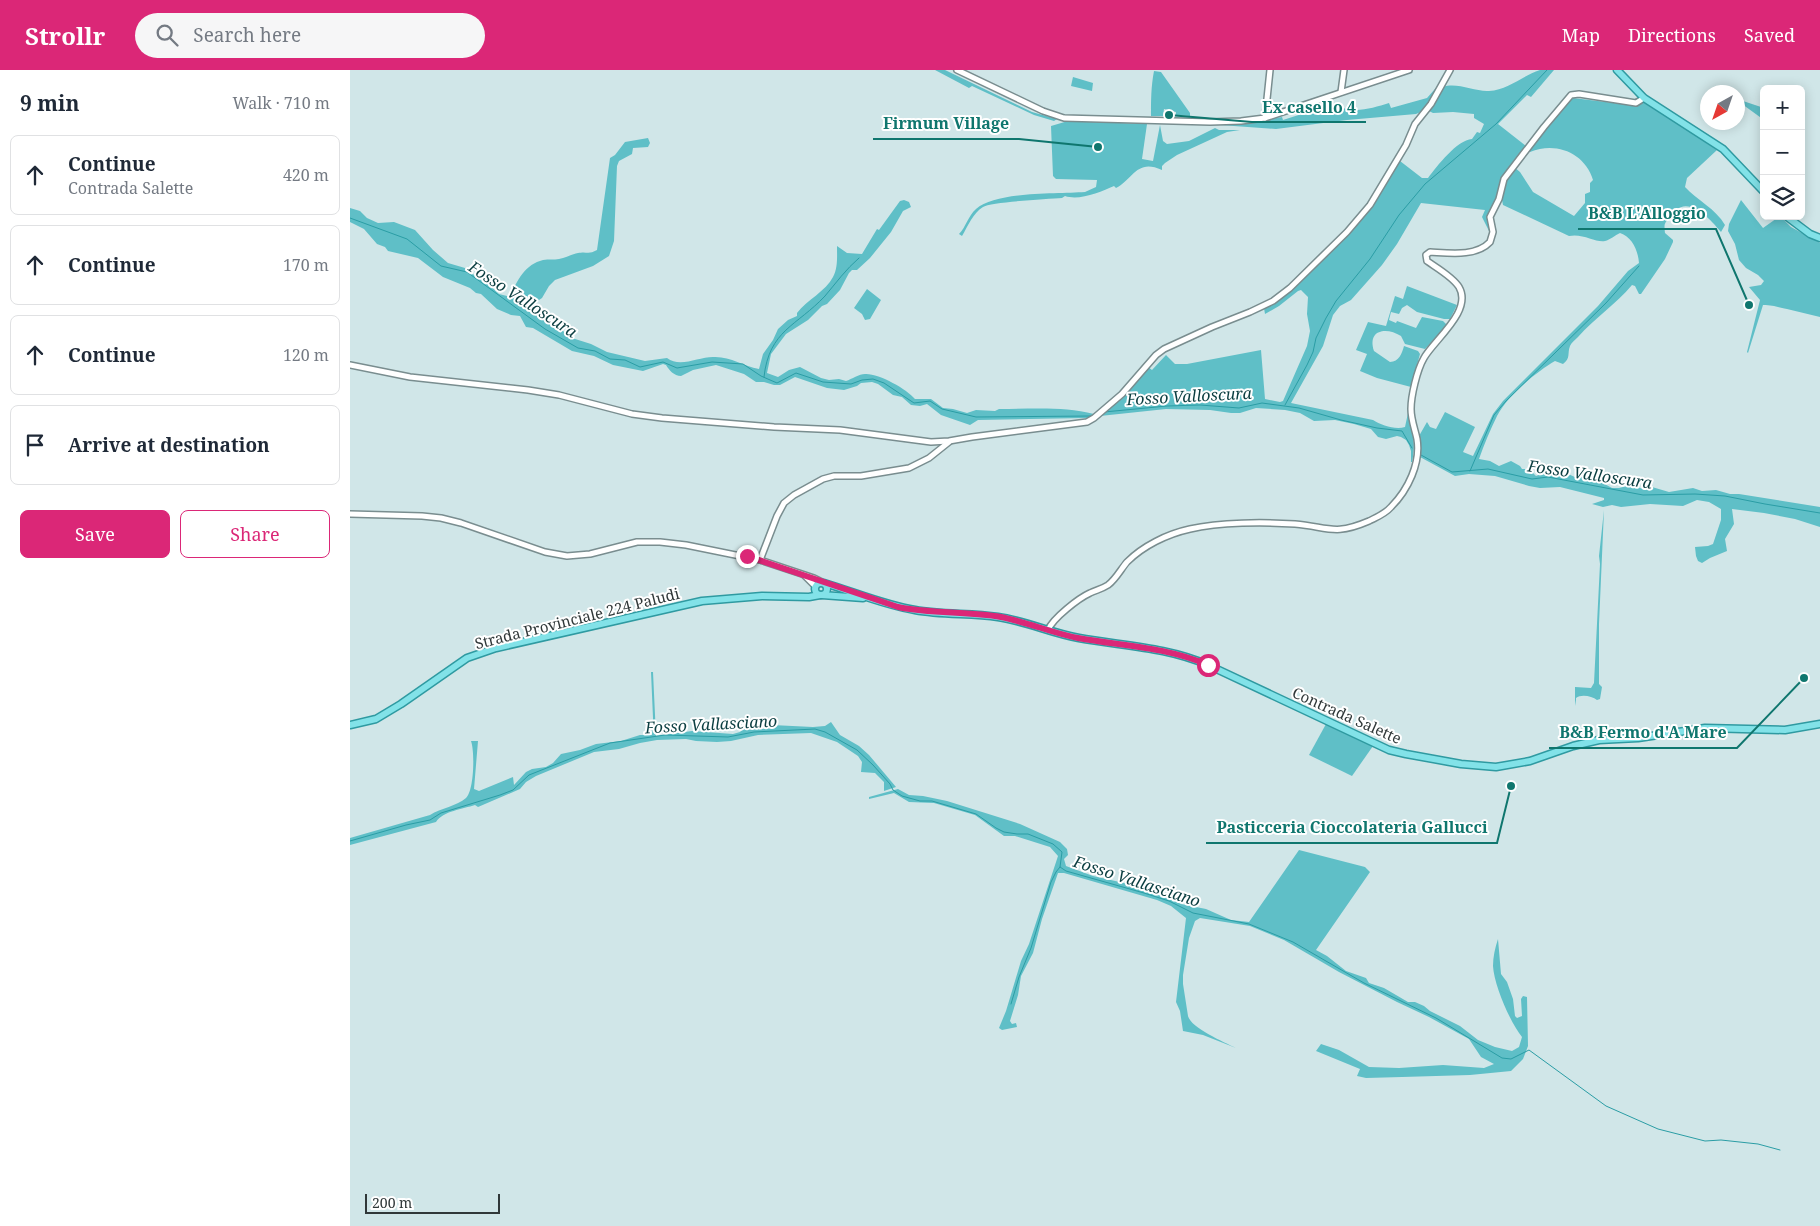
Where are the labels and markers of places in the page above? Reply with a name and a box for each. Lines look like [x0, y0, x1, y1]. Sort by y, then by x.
callout: Ex casello 4 [1252, 91, 1366, 122]
callout: Firmum Village [873, 108, 1019, 139]
callout: B&B L'Alloggio [1578, 198, 1716, 229]
callout: B&B Fermo d'A Mare [1549, 717, 1737, 748]
callout: Pasticceria Cioccolateria Gallucci [1206, 812, 1497, 843]

